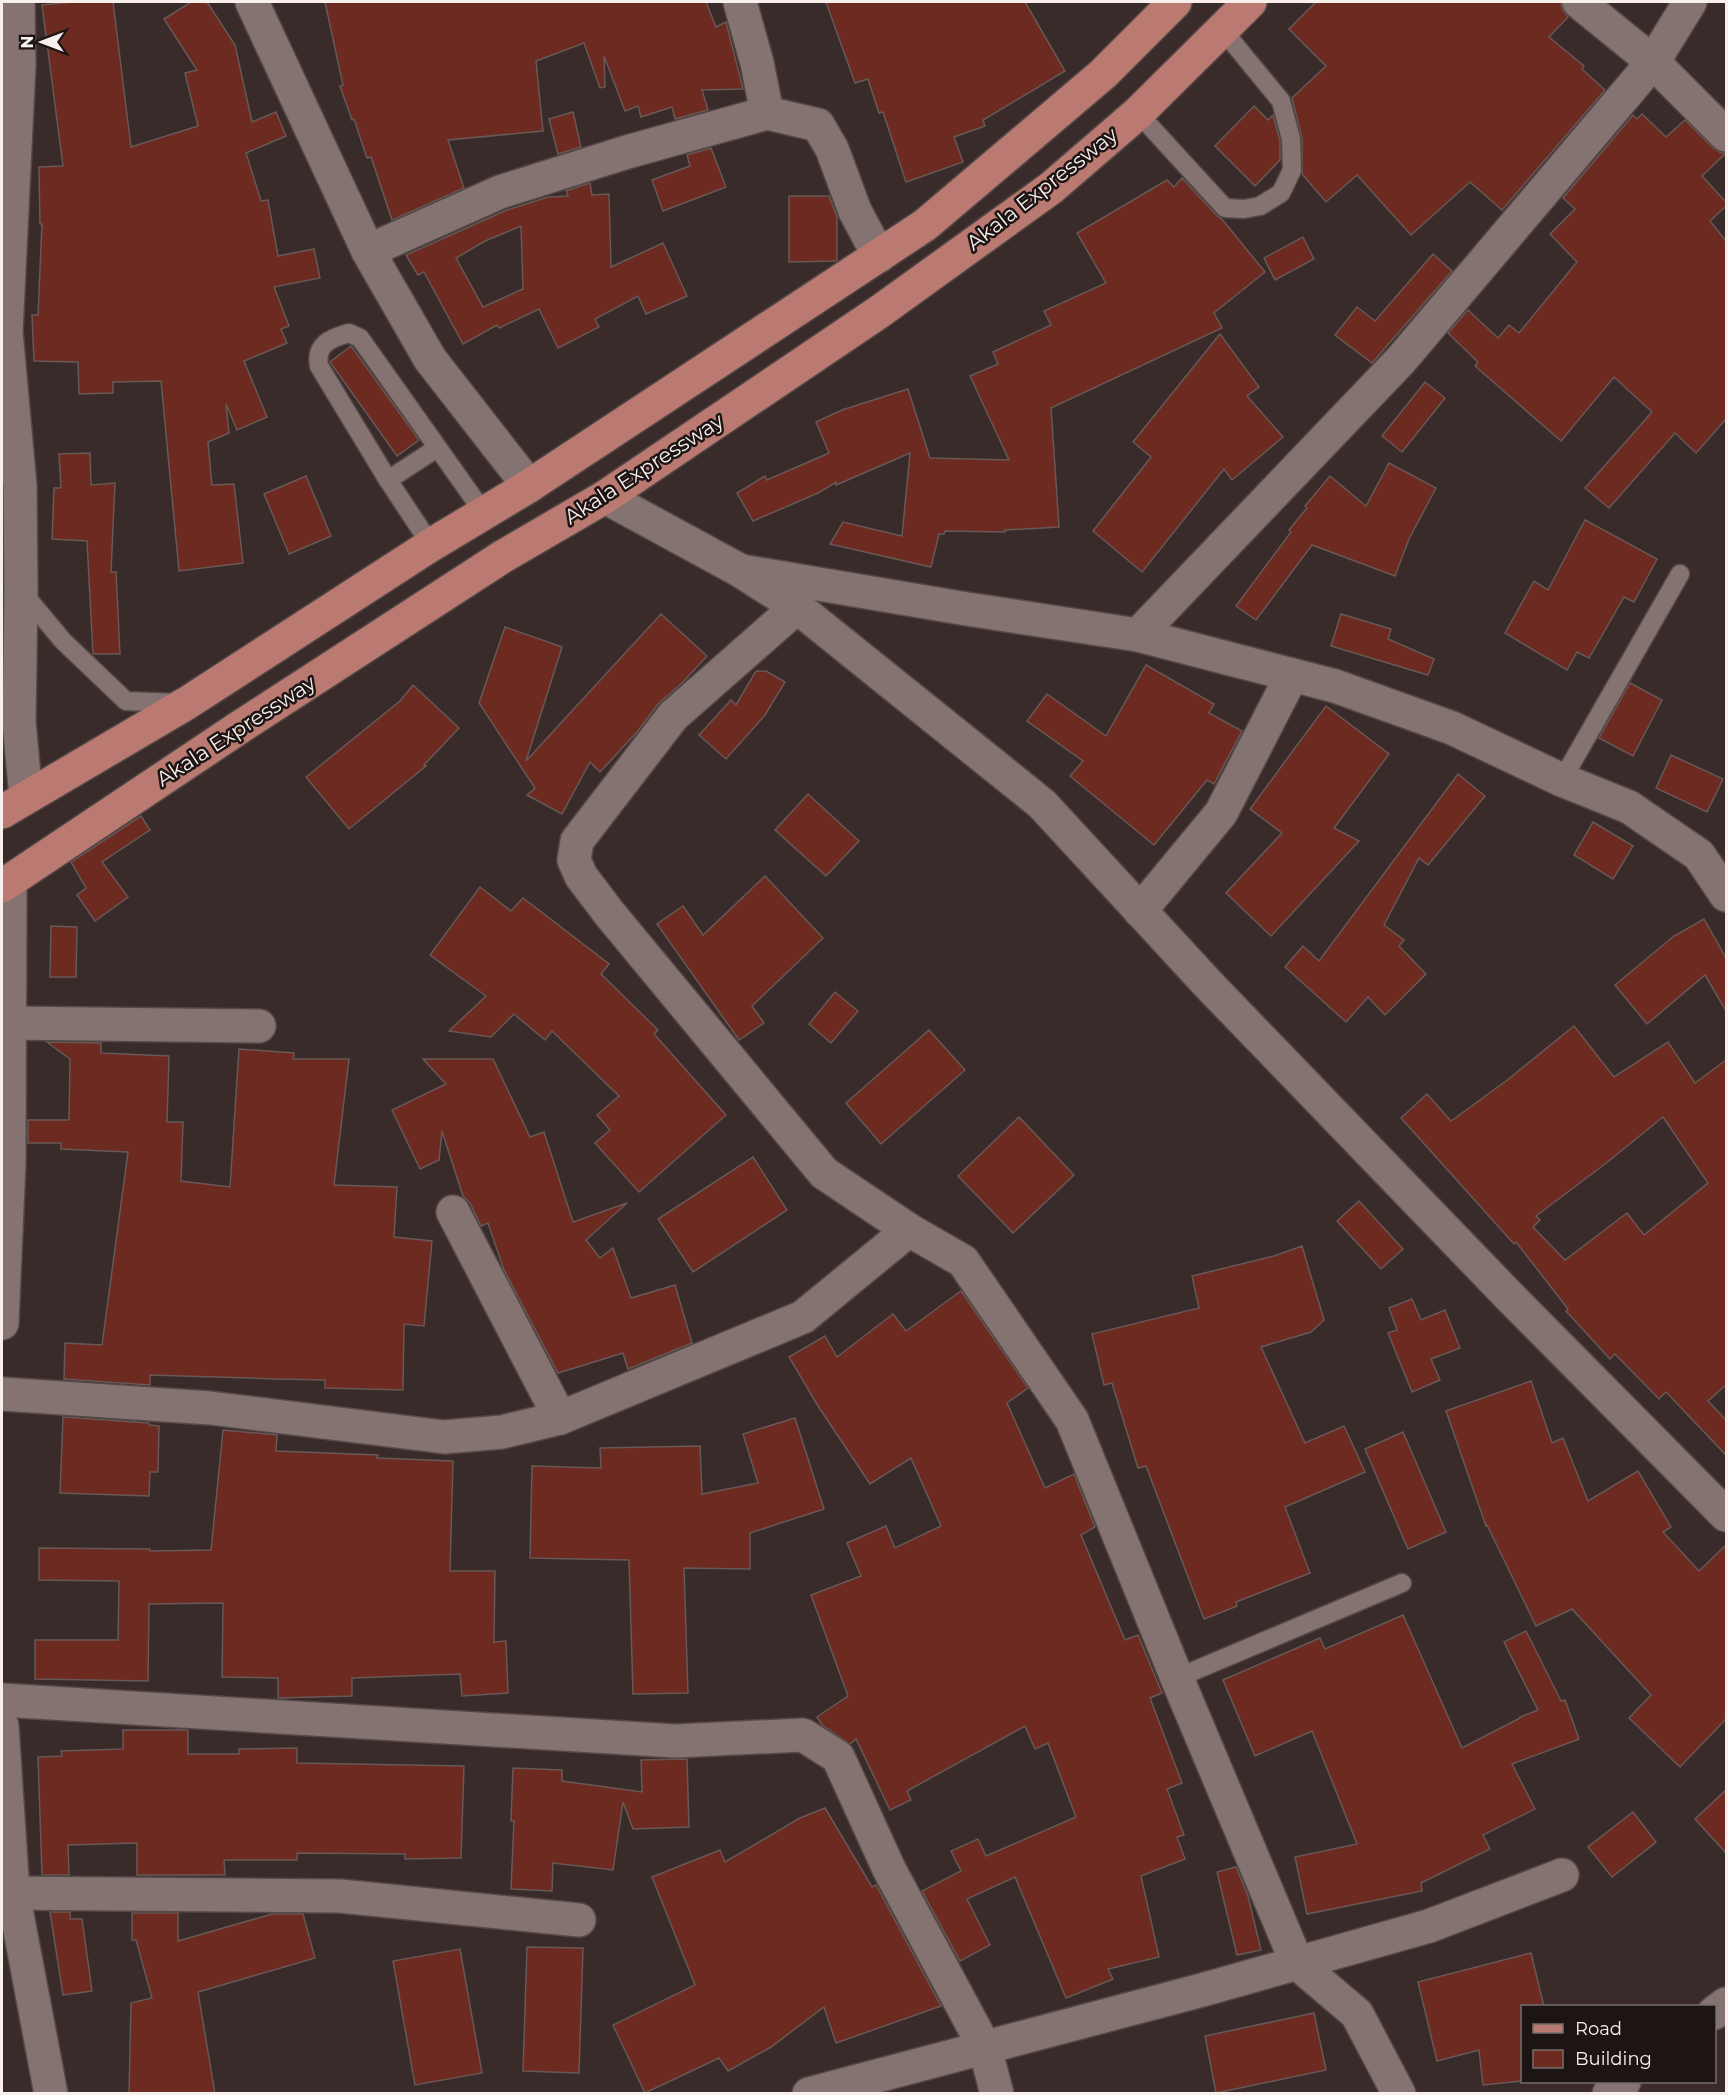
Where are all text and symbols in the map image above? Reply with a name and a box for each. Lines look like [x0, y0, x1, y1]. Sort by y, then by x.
north arrow [12, 12, 72, 72]
text: N [18, 36, 37, 48]
street label: Akala Expressway [961, 121, 1123, 255]
street label: Akala Expressway [559, 407, 729, 529]
street label: Akala Expressway [151, 669, 321, 791]
legend [1521, 2005, 1716, 2083]
text: Road [1575, 2018, 1622, 2040]
text: Building [1575, 2048, 1652, 2070]

